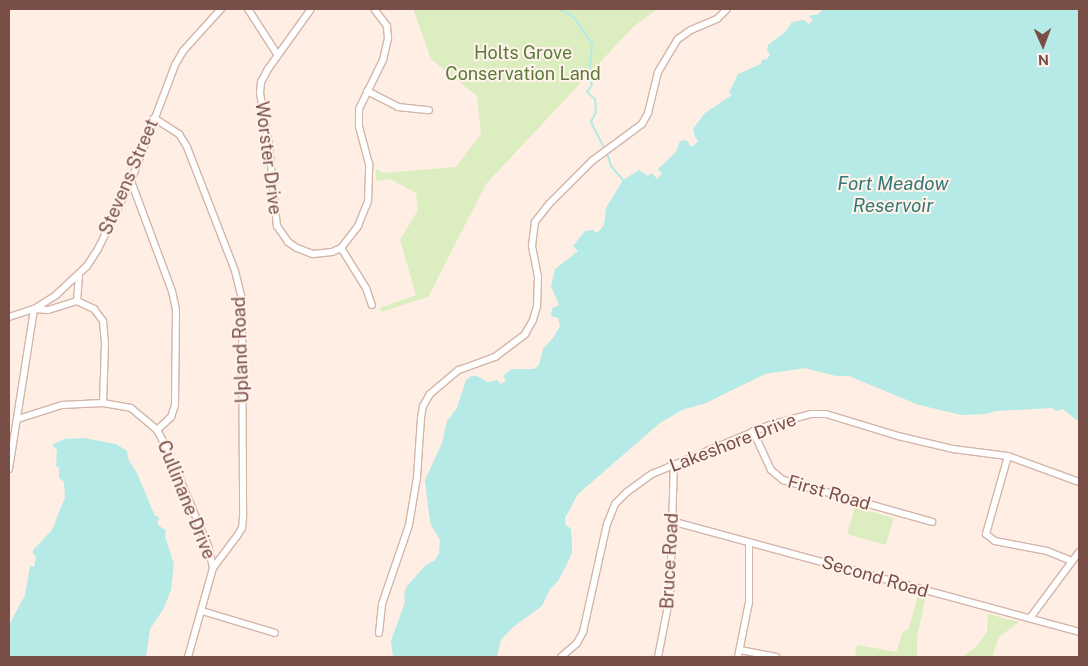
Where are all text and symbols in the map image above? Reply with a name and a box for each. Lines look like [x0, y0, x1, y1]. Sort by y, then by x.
north arrow [1018, 20, 1068, 70]
park label: Holts Grove Conservation Land [445, 43, 601, 86]
text: N [1038, 52, 1049, 68]
street label: Worster Drive [250, 100, 286, 216]
street label: Stevens Street [95, 116, 163, 238]
water label: Fort Meadow Reservoir [837, 173, 949, 217]
street label: Upland Road [228, 296, 254, 404]
street label: Lakeshore Drive [667, 409, 799, 477]
street label: Cullinane Drive [152, 437, 220, 563]
street label: First Road [785, 471, 873, 515]
street label: Bruce Road [657, 512, 683, 610]
street label: Second Road [819, 551, 931, 603]

